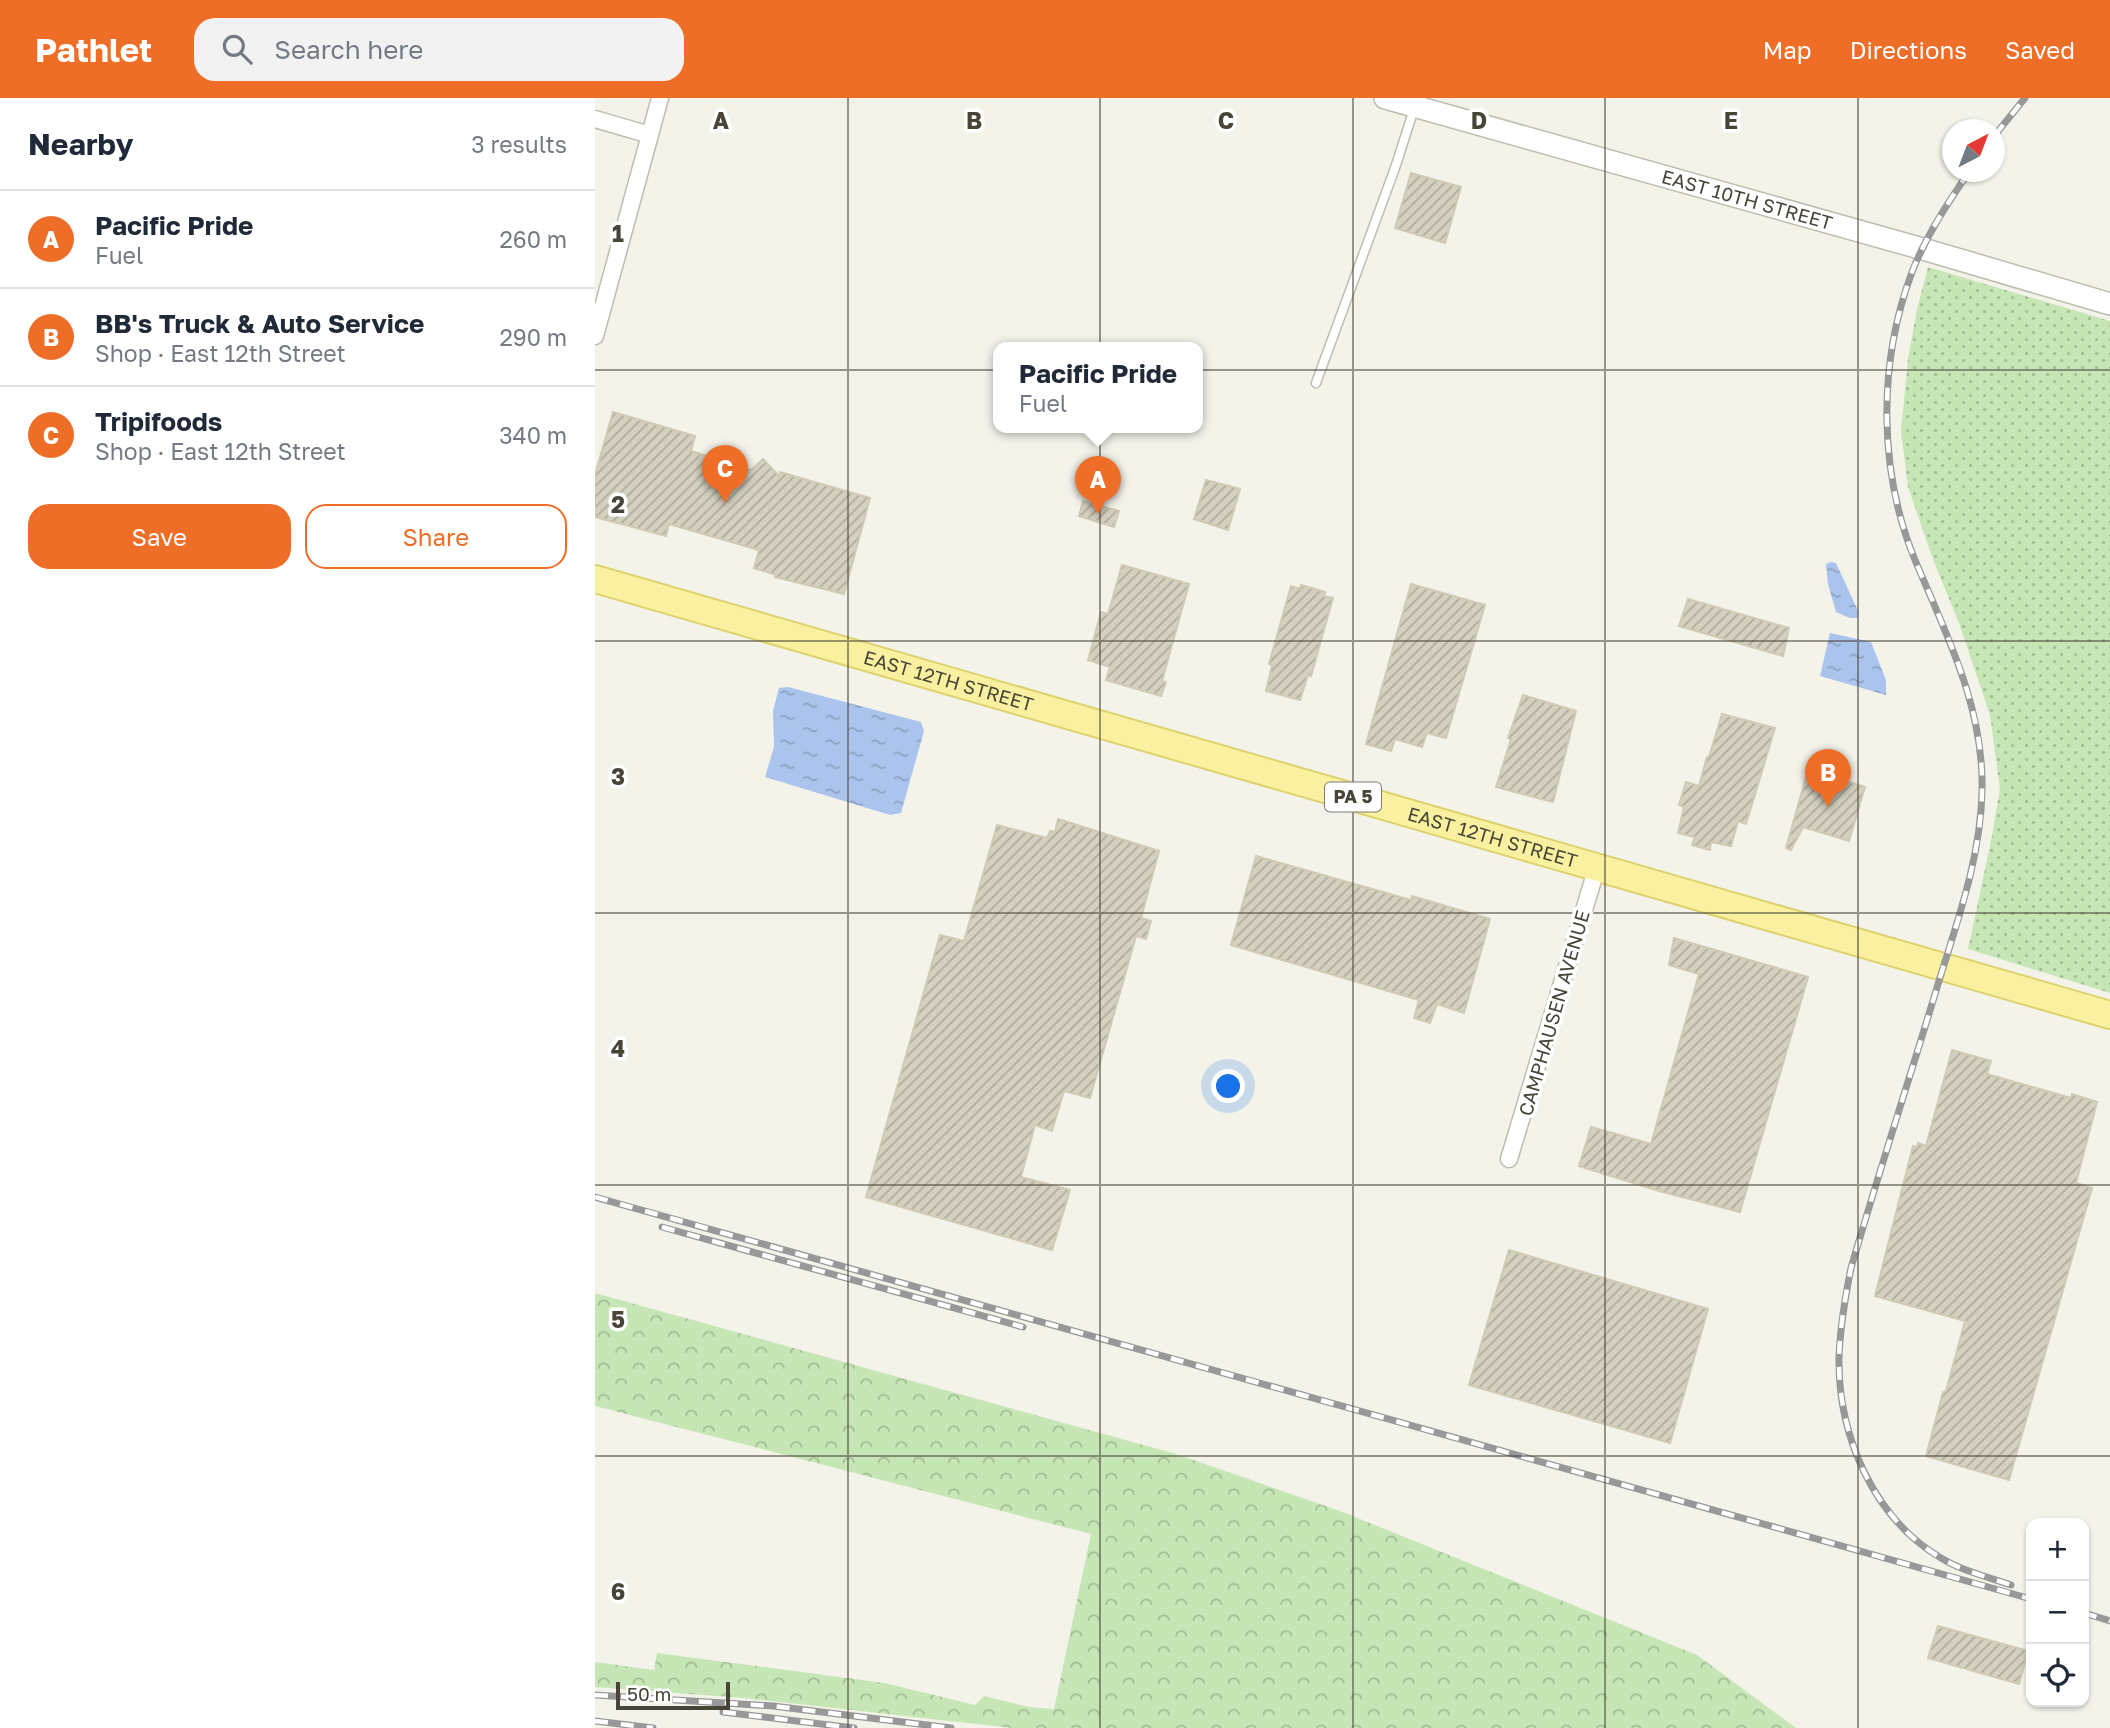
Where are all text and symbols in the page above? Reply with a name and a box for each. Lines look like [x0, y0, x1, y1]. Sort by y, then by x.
search box [194, 18, 684, 81]
text: Pathlet [35, 30, 152, 69]
icon: search [218, 30, 256, 68]
text: Search here [274, 34, 423, 65]
text: Map [1763, 35, 1812, 64]
text: Directions [1850, 35, 1967, 64]
text: Saved [2005, 35, 2075, 64]
text: A [713, 106, 730, 134]
text: B [966, 106, 982, 134]
text: C [1218, 106, 1234, 134]
text: D [1471, 106, 1487, 134]
text: E [1724, 106, 1738, 134]
north arrow [1942, 119, 2005, 182]
text: Nearby [28, 126, 133, 162]
text: 3 results [471, 130, 567, 158]
street label: EAST 10TH STREET [1659, 164, 1835, 234]
text: Pacific Pride [95, 210, 253, 241]
text: 1 [612, 219, 624, 247]
text: A [43, 225, 59, 253]
text: 260 m [499, 225, 567, 253]
text: Fuel [95, 241, 143, 269]
text: BB's Truck & Auto Service [95, 308, 424, 339]
text: B [43, 323, 59, 351]
text: 290 m [499, 323, 567, 351]
text: Shop · East 12th Street [95, 339, 346, 367]
popup [993, 342, 1203, 433]
text: Pacific Pride [1019, 358, 1177, 389]
text: Fuel [1019, 389, 1067, 417]
text: Tripifoods [95, 406, 222, 437]
text: C [43, 421, 59, 449]
text: 340 m [499, 421, 567, 449]
text: Shop · East 12th Street [95, 437, 346, 465]
pin: C [702, 445, 748, 503]
pin: A [1075, 456, 1121, 514]
text: 2 [611, 490, 625, 518]
button: Save [28, 504, 291, 569]
button: Share [305, 504, 567, 569]
street label: EAST 12TH STREET [861, 645, 1037, 716]
pin: B [1805, 749, 1851, 807]
text: 3 [611, 762, 625, 790]
road number: PA 5 [1325, 782, 1381, 812]
street label: EAST 12TH STREET [1405, 801, 1581, 872]
street label: CAMPHAUSEN AVENUE [1513, 907, 1594, 1118]
text: 4 [611, 1034, 625, 1062]
your location [1211, 1069, 1245, 1103]
text: 5 [611, 1305, 625, 1333]
map controls [2026, 1518, 2089, 1707]
button: + [2026, 1518, 2089, 1581]
text: 6 [611, 1577, 625, 1605]
button: − [2026, 1581, 2089, 1644]
button: locate [2026, 1644, 2089, 1707]
scale bar [616, 1679, 730, 1711]
text: 50 m [627, 1682, 671, 1705]

